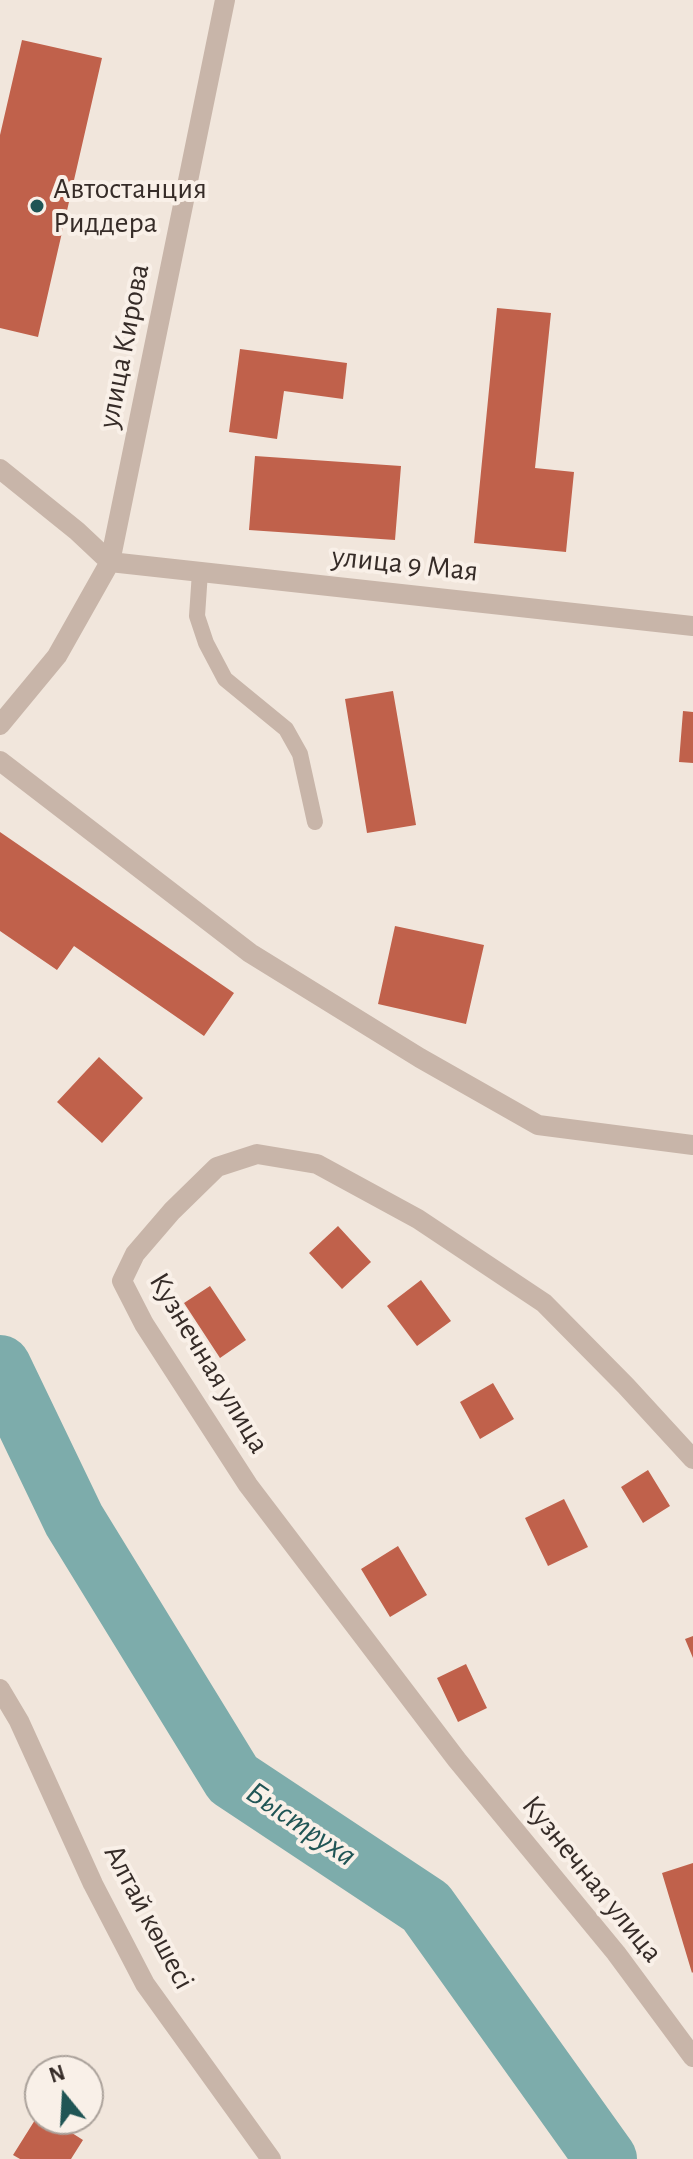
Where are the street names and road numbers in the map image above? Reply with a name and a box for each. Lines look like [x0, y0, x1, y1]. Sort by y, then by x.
street label: улица Кирова [90, 261, 158, 431]
street label: улица 9 Мая [330, 538, 480, 590]
street label: Кузнечная улица [141, 1266, 277, 1460]
street label: Кузнечная улица [514, 1788, 670, 1970]
street label: Алтай көшесі [96, 1838, 202, 1996]

